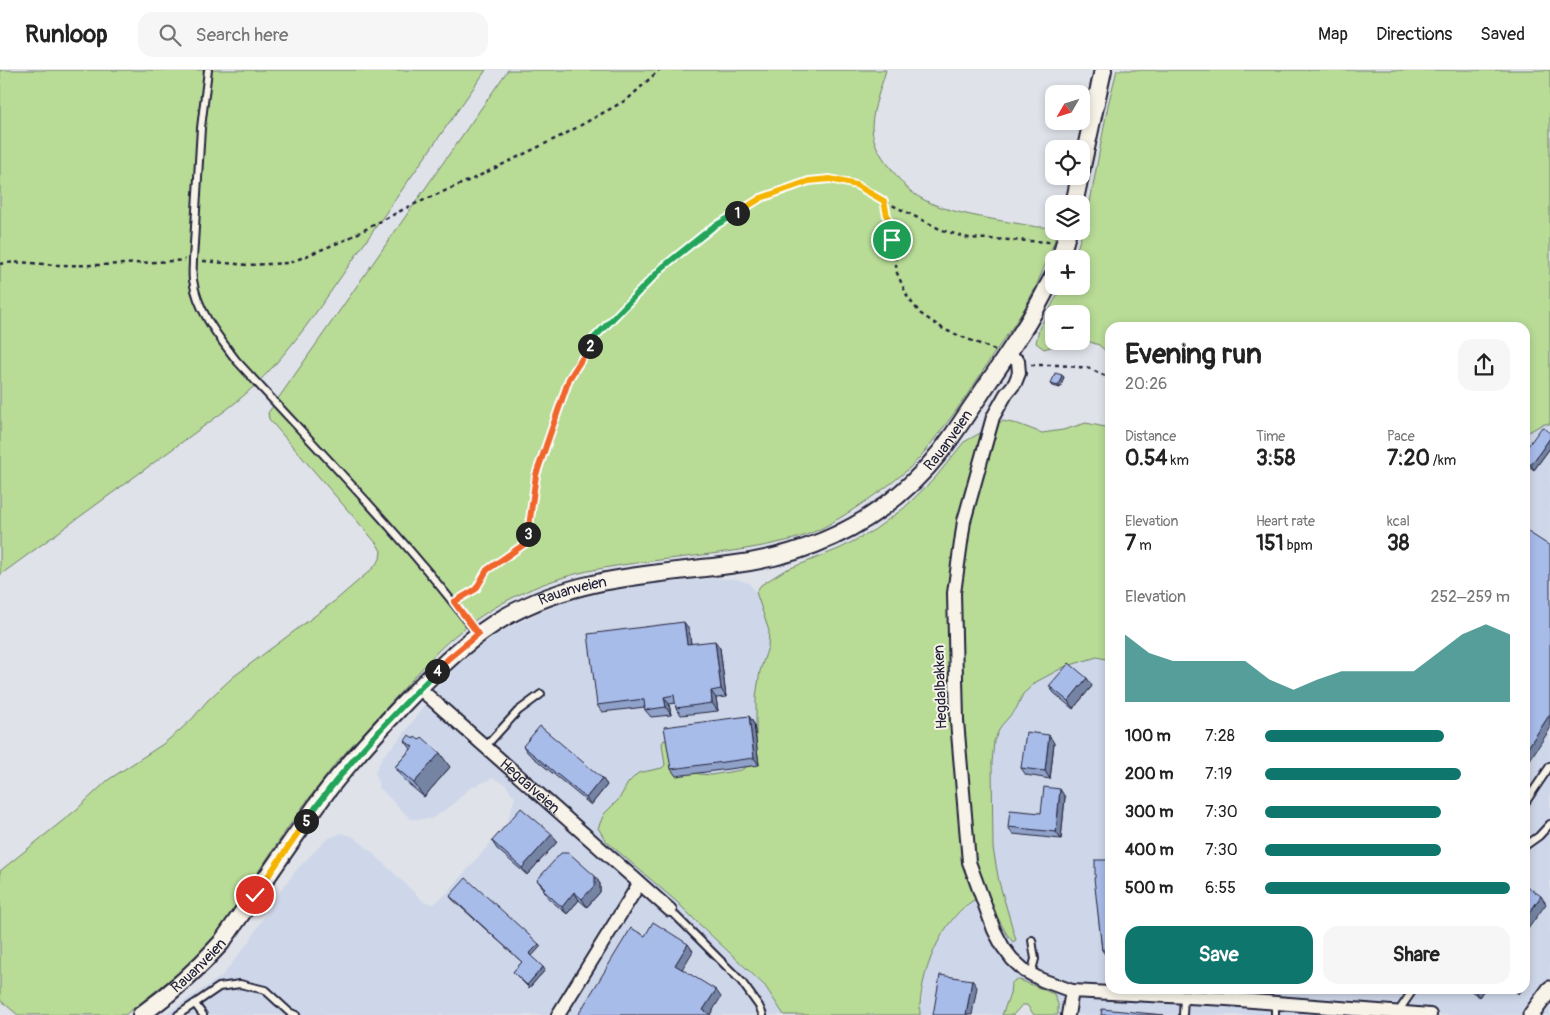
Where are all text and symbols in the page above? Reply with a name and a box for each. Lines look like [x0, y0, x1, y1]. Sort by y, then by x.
search box [138, 12, 488, 57]
text: Runloop [25, 20, 108, 49]
icon: search [156, 21, 184, 49]
text: Search here [196, 23, 288, 47]
text: Map [1318, 23, 1348, 46]
text: Directions [1376, 23, 1452, 46]
text: Saved [1480, 23, 1525, 46]
north arrow [1045, 85, 1090, 130]
map controls [1045, 85, 1090, 350]
button: locate [1045, 140, 1090, 185]
button: layers [1045, 195, 1090, 240]
pin: 1 [724, 200, 750, 226]
text: 1 [735, 205, 740, 222]
pin [871, 219, 913, 261]
icon: arrive [878, 226, 906, 254]
button: + [1045, 250, 1090, 295]
button: − [1045, 305, 1090, 350]
pin: 2 [578, 334, 602, 358]
text: Evening run [1125, 337, 1262, 372]
text: 2 [587, 338, 594, 355]
button: share [1458, 339, 1510, 391]
text: 20:26 [1125, 374, 1167, 394]
street label: Rauanveien [920, 406, 977, 475]
text: Distance [1125, 428, 1176, 445]
text: Time [1256, 428, 1285, 445]
text: Pace [1387, 428, 1415, 445]
text: 0.54 [1125, 445, 1168, 472]
text: 3:58 [1256, 445, 1295, 472]
text: 7:20 [1387, 445, 1430, 472]
text: km [1168, 452, 1189, 469]
text: /km [1430, 452, 1456, 469]
text: Elevation [1125, 513, 1178, 530]
text: Heart rate [1256, 513, 1315, 530]
text: kcal [1387, 513, 1410, 530]
pin: 3 [516, 522, 540, 546]
text: 3 [525, 526, 532, 543]
text: 7 [1125, 530, 1136, 557]
text: 151 [1256, 530, 1284, 557]
text: 38 [1387, 530, 1409, 557]
text: m [1136, 537, 1152, 554]
text: bpm [1284, 537, 1313, 554]
street label: Rauanveien [536, 572, 608, 610]
text: Elevation [1125, 587, 1186, 607]
text: 252–259 m [1430, 587, 1510, 607]
street label: Hegdalbakken [930, 645, 951, 729]
pin: 4 [424, 658, 450, 684]
text: 4 [433, 663, 442, 680]
text: 100 m [1125, 726, 1171, 746]
text: 7:28 [1205, 726, 1235, 746]
street label: Hegdalveien [495, 755, 564, 818]
text: 200 m [1125, 764, 1173, 784]
text: 7:19 [1205, 764, 1232, 784]
text: 300 m [1125, 802, 1173, 822]
text: 7:30 [1205, 802, 1238, 822]
pin: 5 [294, 808, 318, 834]
text: 5 [303, 813, 310, 830]
text: 400 m [1125, 840, 1174, 860]
text: 7:30 [1205, 840, 1238, 860]
pin [234, 874, 276, 916]
text: 500 m [1125, 878, 1173, 898]
text: 6:55 [1205, 878, 1236, 898]
icon: check [241, 881, 269, 909]
button: Save [1125, 926, 1313, 984]
button: Share [1323, 926, 1510, 984]
street label: Rauanveien [167, 934, 231, 997]

